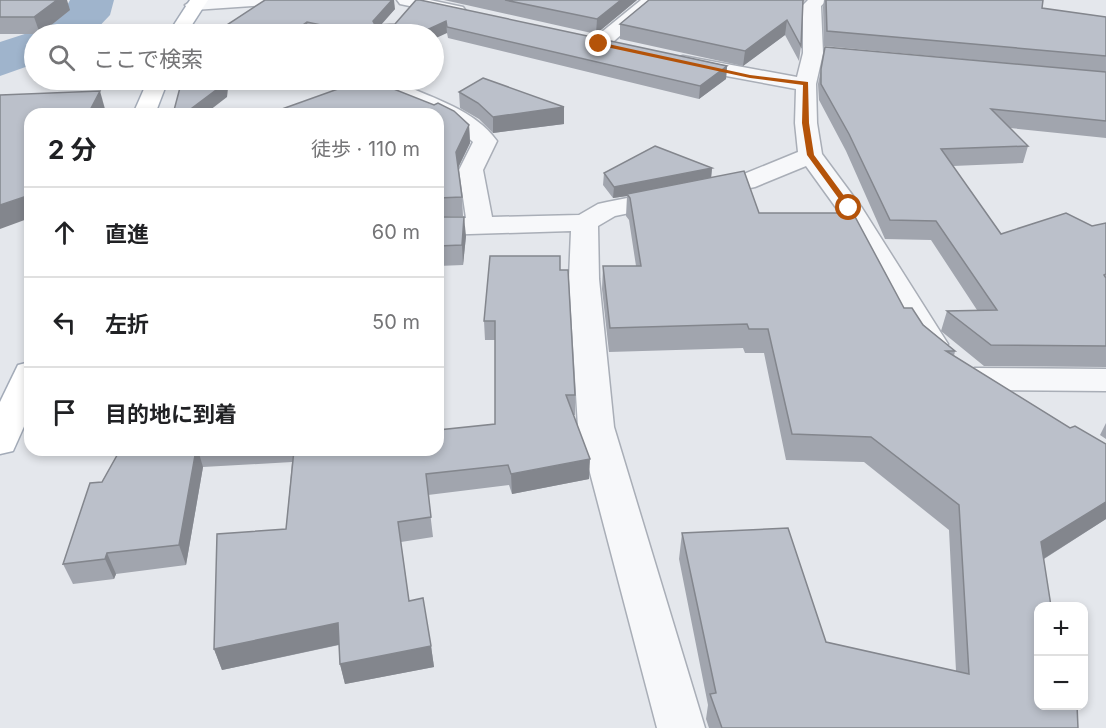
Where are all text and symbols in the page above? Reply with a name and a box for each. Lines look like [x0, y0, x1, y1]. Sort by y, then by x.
search box [24, 24, 444, 90]
route end [585, 30, 611, 56]
icon: search [45, 41, 78, 74]
text: ここで検索 [93, 46, 203, 72]
text: 2 分 [48, 134, 97, 165]
text: 徒歩 · 110 m [311, 137, 420, 161]
route start [835, 194, 861, 220]
icon: ahead [48, 216, 81, 249]
text: 60 m [372, 220, 420, 244]
text: 直進 [105, 221, 149, 247]
icon: left [48, 306, 81, 339]
text: 50 m [372, 310, 420, 334]
text: 左折 [105, 311, 149, 337]
icon: arrive [48, 396, 81, 429]
text: 目的地に到着 [105, 401, 237, 427]
map controls [1034, 602, 1088, 710]
button: + [1034, 602, 1088, 656]
button: − [1034, 656, 1088, 710]

